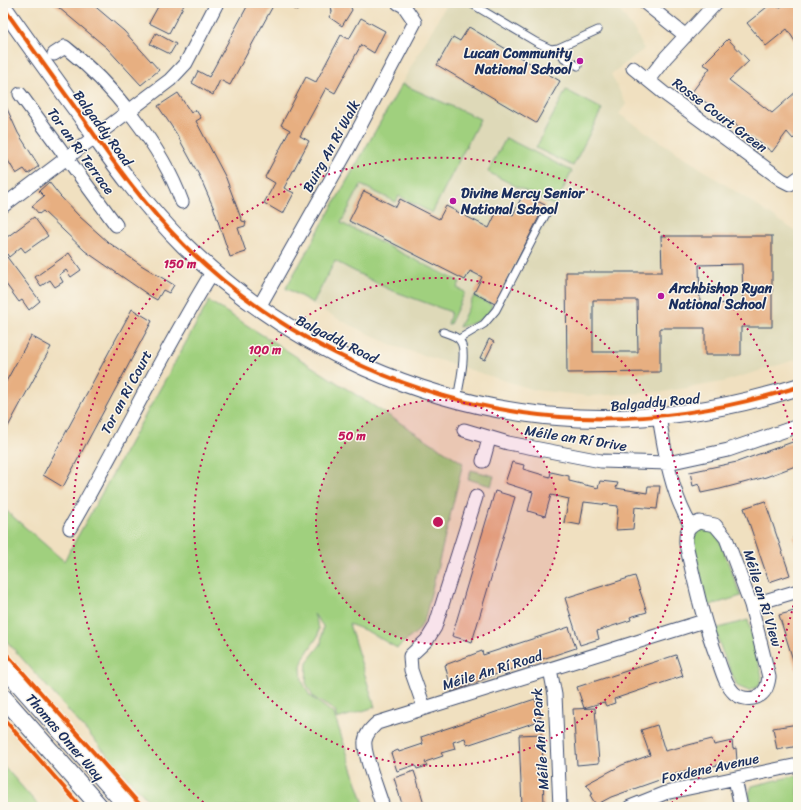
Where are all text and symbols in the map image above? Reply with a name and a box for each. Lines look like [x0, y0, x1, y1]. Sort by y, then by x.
place label: Lucan Community National School [464, 41, 573, 82]
marker: Lucan Community National School [575, 56, 585, 66]
street label: Rosse Court Green [667, 71, 773, 160]
street label: Balgaddy Road [66, 85, 140, 173]
street label: Buirg An Rí Walk [296, 95, 367, 197]
street label: Tor an Rí Terrace [40, 102, 121, 200]
place label: Divine Mercy Senior National School [460, 181, 585, 222]
marker: Divine Mercy Senior National School [448, 196, 458, 206]
text: 150 m [164, 253, 197, 275]
place label: Archbishop Ryan National School [668, 276, 773, 317]
marker: Archbishop Ryan National School [656, 291, 666, 301]
street label: Balgaddy Road [291, 308, 384, 372]
text: 100 m [249, 339, 282, 361]
street label: Tor an Rí Court [94, 346, 159, 439]
street label: Balgaddy Road [609, 386, 702, 419]
street label: Méile an Rí Drive [523, 418, 629, 459]
text: 50 m [338, 425, 366, 447]
centre of rings [431, 515, 445, 529]
street label: Méile an Rí View [736, 546, 789, 650]
street label: Méile An Rí Road [439, 643, 547, 698]
street label: Thomas Omer Way [19, 687, 111, 788]
street label: Méile An Rí Park [524, 687, 557, 791]
street label: Foxdene Avenue [659, 746, 761, 791]

